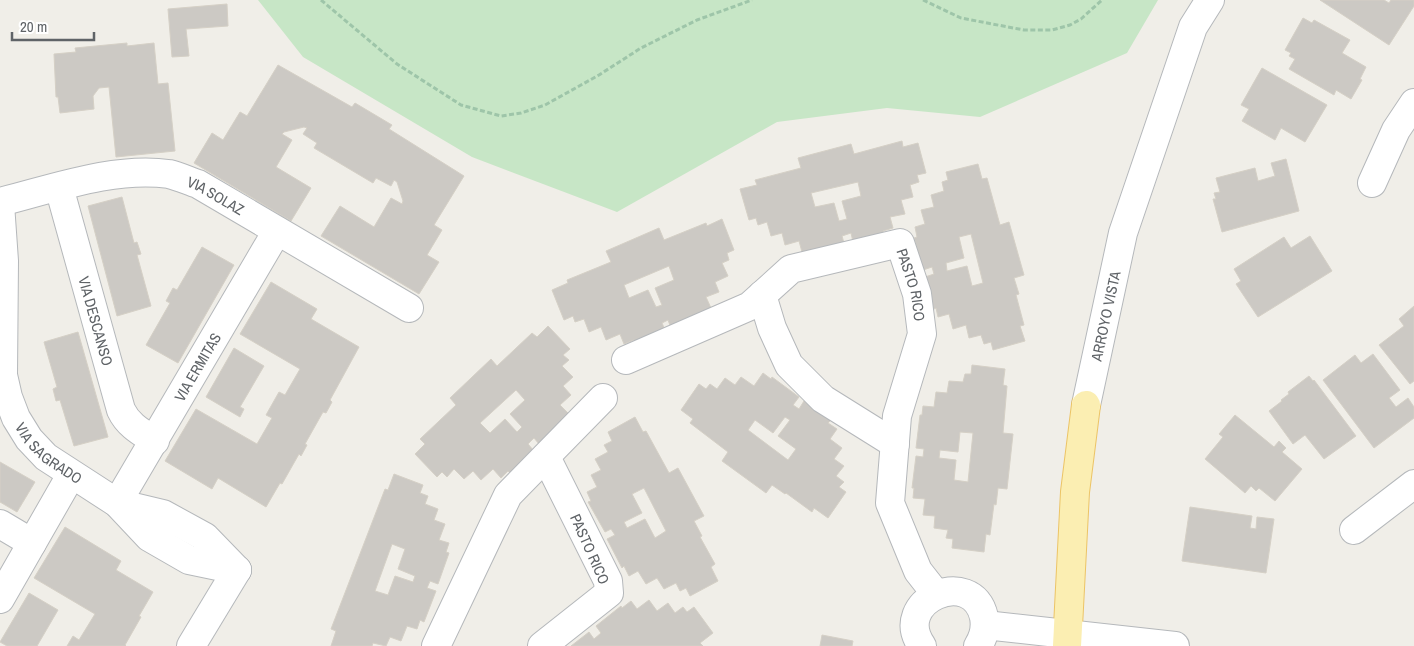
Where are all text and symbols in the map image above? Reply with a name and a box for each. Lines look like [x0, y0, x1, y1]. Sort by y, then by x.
scale bar [12, 10, 95, 42]
text: 20 m [20, 16, 47, 37]
street label: VIA SOLAZ [185, 171, 249, 220]
street label: PASTO RICO [892, 245, 931, 322]
street label: ARROYO VISTA [1085, 268, 1125, 364]
street label: VIA DESCANSO [74, 274, 119, 368]
street label: VIA ERMITAS [169, 329, 226, 405]
street label: VIA SAGRADO [11, 418, 87, 488]
street label: PASTO RICO [565, 511, 615, 587]

